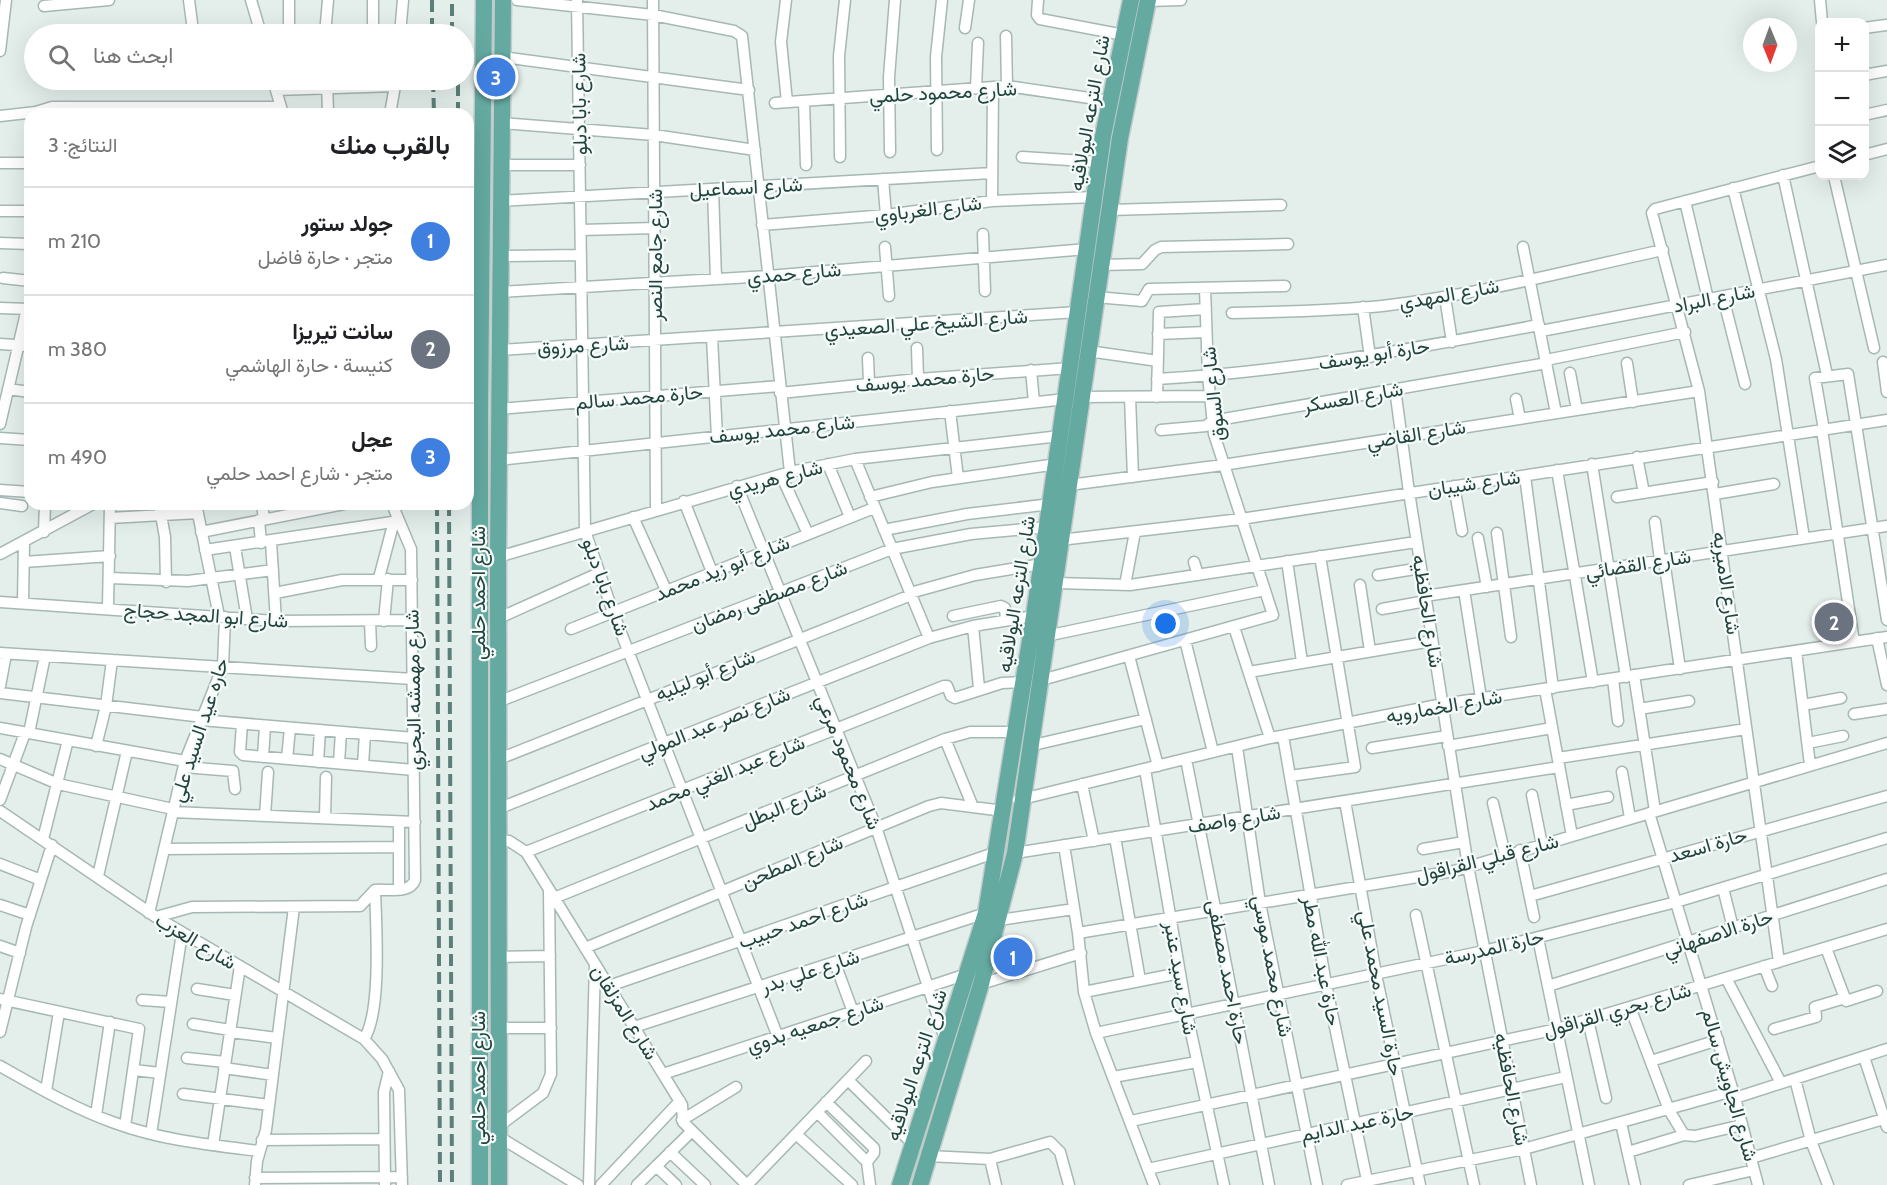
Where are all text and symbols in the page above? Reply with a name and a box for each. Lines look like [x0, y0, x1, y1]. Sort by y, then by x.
north arrow [1743, 18, 1797, 72]
map controls [1815, 18, 1869, 180]
button: + [1815, 18, 1869, 72]
search box [24, 24, 474, 90]
street label: شارع الترعه البولاقيه [1063, 33, 1117, 193]
icon: search [45, 41, 78, 74]
text: ابحث هنا [93, 42, 173, 69]
street label: شارع بابا دبلو [566, 53, 594, 155]
pin: 3 [476, 54, 516, 100]
button: − [1815, 72, 1869, 126]
street label: شارع محمود حلمي [868, 76, 1018, 113]
button: layers [1815, 126, 1869, 180]
text: بالقرب منك [330, 129, 450, 161]
text: النتائج: 3 [48, 133, 117, 157]
street label: شارع اسماعيل [689, 172, 803, 204]
street label: شارع جامع النصر [643, 189, 669, 322]
street label: شارع الغرباوي [873, 191, 984, 232]
text: جولد ستور [301, 210, 393, 237]
text: 210 m [48, 229, 101, 253]
text: 1 [427, 229, 434, 253]
text: متجر · حارة فاضل [258, 245, 393, 269]
street label: شارع حمدي [746, 257, 842, 294]
street label: شارع المهدي [1397, 273, 1502, 320]
street label: شارع البراد [1671, 278, 1757, 320]
street label: شارع الشيخ علي الصعيدي [823, 304, 1029, 347]
text: سانت تيريزا [292, 318, 393, 345]
street label: شارع مرزوق [536, 331, 630, 361]
street label: حارة أبو يوسف [1317, 333, 1431, 376]
text: 380 m [48, 337, 107, 361]
text: 2 [425, 337, 436, 361]
street label: شارع السوق [1196, 345, 1232, 442]
text: كنيسة · حارة الهاشمي [225, 353, 393, 377]
street label: حارة محمد يوسف [855, 361, 995, 398]
street label: شارع العسكر [1300, 376, 1405, 420]
street label: حارة محمد سالم [574, 379, 704, 416]
street label: شارع محمد يوسف [708, 409, 856, 451]
street label: شارع القاضي [1365, 414, 1468, 459]
text: عجل [351, 426, 393, 453]
text: 490 m [48, 445, 107, 469]
text: 3 [425, 445, 436, 469]
street label: شارع هريدي [725, 455, 826, 506]
text: متجر · شارع احمد حلمي [206, 461, 393, 485]
street label: شارع شيبان [1426, 465, 1522, 503]
street label: شارع الترعه البولاقيه [992, 514, 1042, 674]
street label: شارع احمد حلمي [466, 526, 495, 660]
street label: شارع أبو زيد محمد [651, 530, 794, 608]
street label: شارع الاميريه [1706, 530, 1746, 636]
street label: شارع بابا دبلو [575, 535, 635, 640]
street label: شارع القضائي [1583, 544, 1693, 589]
street label: شارع الحافظيه [1405, 553, 1449, 670]
street label: شارع مصطفى رمضان [687, 555, 851, 639]
street label: شارع ابو المجد حجاج [123, 597, 289, 635]
pin: 2 [1814, 600, 1854, 644]
street label: شارع مهمشه البحري [400, 609, 431, 771]
your location [1151, 609, 1180, 638]
street label: شارع أبو ليليه [652, 644, 759, 708]
street label: حاره عيد السيد علي [164, 655, 238, 807]
street label: شارع نصر عبد المولي [634, 682, 795, 769]
street label: شارع الخمارويه [1384, 684, 1504, 730]
street label: شارع محمود مرعي [806, 691, 887, 835]
street label: شارع عبد الغني محمد [642, 730, 810, 821]
street label: شارع البطل [738, 778, 830, 836]
street label: شارع واصف [1186, 800, 1282, 840]
street label: حارة اسعد [1666, 822, 1750, 869]
street label: شارع قبلي القراقول [1413, 829, 1562, 892]
street label: شارع المطحن [738, 830, 847, 896]
street label: شارع احمد حبيب [735, 887, 872, 955]
street label: شارع محمد موسي [1243, 893, 1299, 1040]
street label: حارة عبد الله مطر [1296, 893, 1346, 1028]
street label: حارة احمد مصطفى [1201, 898, 1254, 1046]
street label: حارة الاصفهاني [1660, 904, 1778, 967]
street label: شارع العزب [150, 907, 241, 976]
street label: حارة السيد محمد علي [1348, 908, 1409, 1079]
street label: شارع سيد عنبر [1157, 918, 1203, 1037]
street label: حارة المدرسة [1442, 924, 1546, 971]
pin: 1 [994, 934, 1032, 980]
street label: شارع علي بدر [757, 944, 864, 1003]
street label: شارع المزلقان [585, 960, 664, 1065]
street label: شارع بحري القراقول [1540, 977, 1695, 1047]
street label: شارع الترعه البولاقيه [880, 986, 954, 1145]
street label: شارع جمعيه بدوي [743, 991, 888, 1062]
street label: شارع الجاويش سالم [1695, 1006, 1763, 1165]
street label: شارع احمد حلمي [466, 1011, 495, 1145]
street label: شارع الحافظيه [1487, 1031, 1535, 1148]
street label: حارة عبد الدايم [1298, 1099, 1416, 1148]

